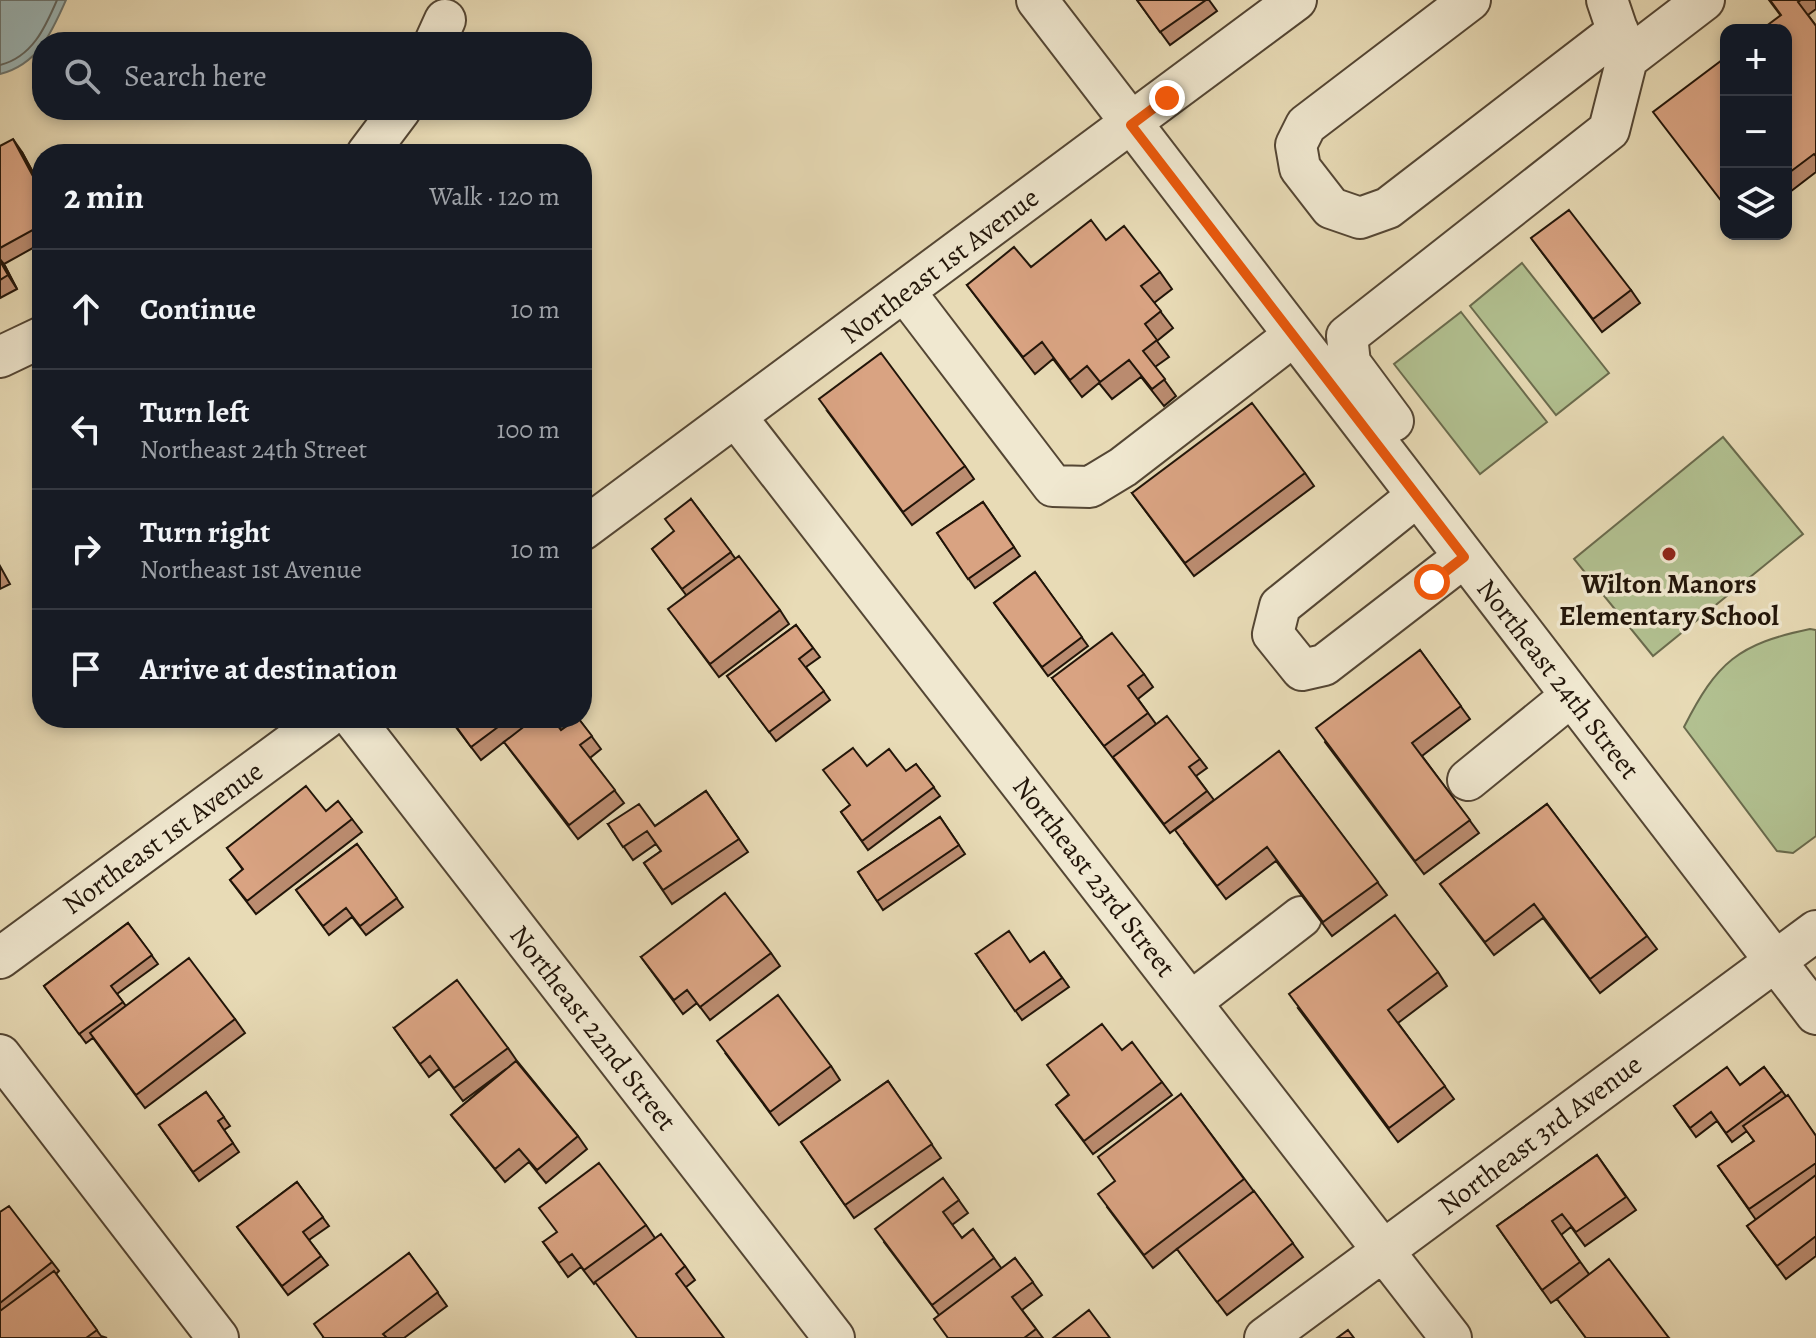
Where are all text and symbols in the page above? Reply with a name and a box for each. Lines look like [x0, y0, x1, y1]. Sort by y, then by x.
map controls [1720, 24, 1792, 240]
button: + [1720, 24, 1792, 96]
search box [32, 32, 592, 120]
icon: search [60, 54, 104, 98]
text: Search here [124, 56, 267, 96]
route end [1149, 80, 1185, 116]
button: − [1720, 96, 1792, 168]
button: layers [1720, 168, 1792, 240]
text: 2 min [64, 173, 144, 220]
text: Walk · 120 m [429, 179, 560, 214]
street label: Northeast 1st Avenue [833, 179, 1047, 353]
icon: ahead [64, 287, 108, 331]
text: Continue [140, 289, 256, 329]
text: 10 m [510, 292, 560, 327]
text: Turn left [140, 392, 249, 432]
icon: left [64, 407, 108, 451]
text: 100 m [497, 412, 560, 447]
text: Northeast 24th Street [140, 432, 367, 467]
text: Turn right [140, 512, 270, 552]
icon: right [64, 527, 108, 571]
text: 10 m [510, 532, 560, 567]
marker: Wilton Manors Elementary School [1660, 545, 1678, 563]
text: Northeast 1st Avenue [140, 552, 362, 587]
route start [1414, 564, 1450, 600]
place label: Wilton Manors Elementary School [1559, 565, 1780, 635]
street label: Northeast 24th Street [1468, 571, 1648, 787]
icon: arrive [64, 647, 108, 691]
text: Arrive at destination [140, 649, 397, 689]
street label: Northeast 1st Avenue [55, 752, 271, 924]
street label: Northeast 23rd Street [1004, 769, 1184, 985]
street label: Northeast 22nd Street [501, 917, 685, 1139]
street label: Northeast 3rd Avenue [1430, 1046, 1650, 1224]

